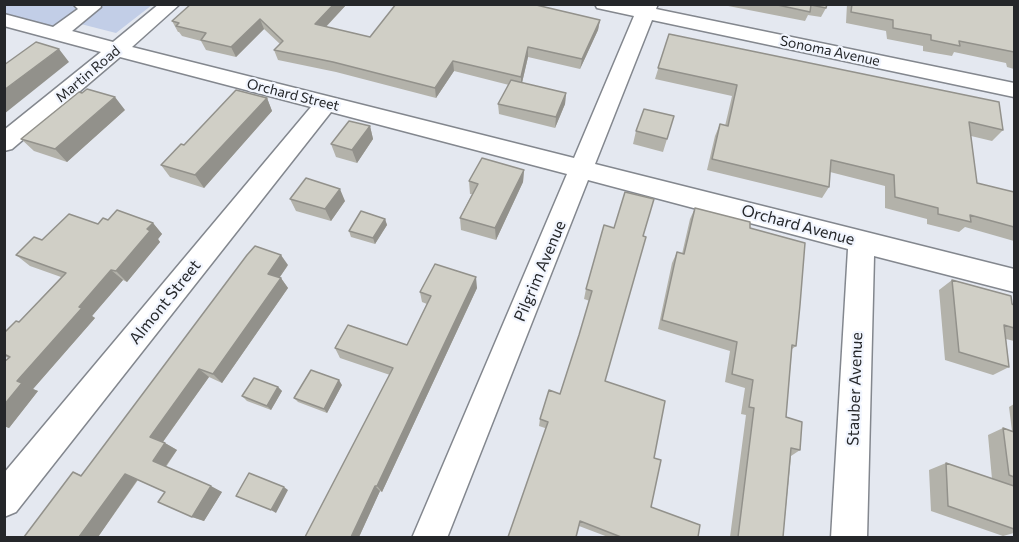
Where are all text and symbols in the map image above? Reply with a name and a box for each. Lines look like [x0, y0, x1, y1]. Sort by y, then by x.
street label: Sonoma Avenue [778, 32, 882, 70]
street label: Martin Road [52, 42, 124, 106]
street label: Orchard Street [245, 75, 341, 115]
street label: Orchard Avenue [739, 201, 857, 249]
street label: Pilgrim Avenue [510, 218, 570, 324]
street label: Almont Street [125, 256, 205, 348]
street label: Stauber Avenue [843, 332, 867, 446]

